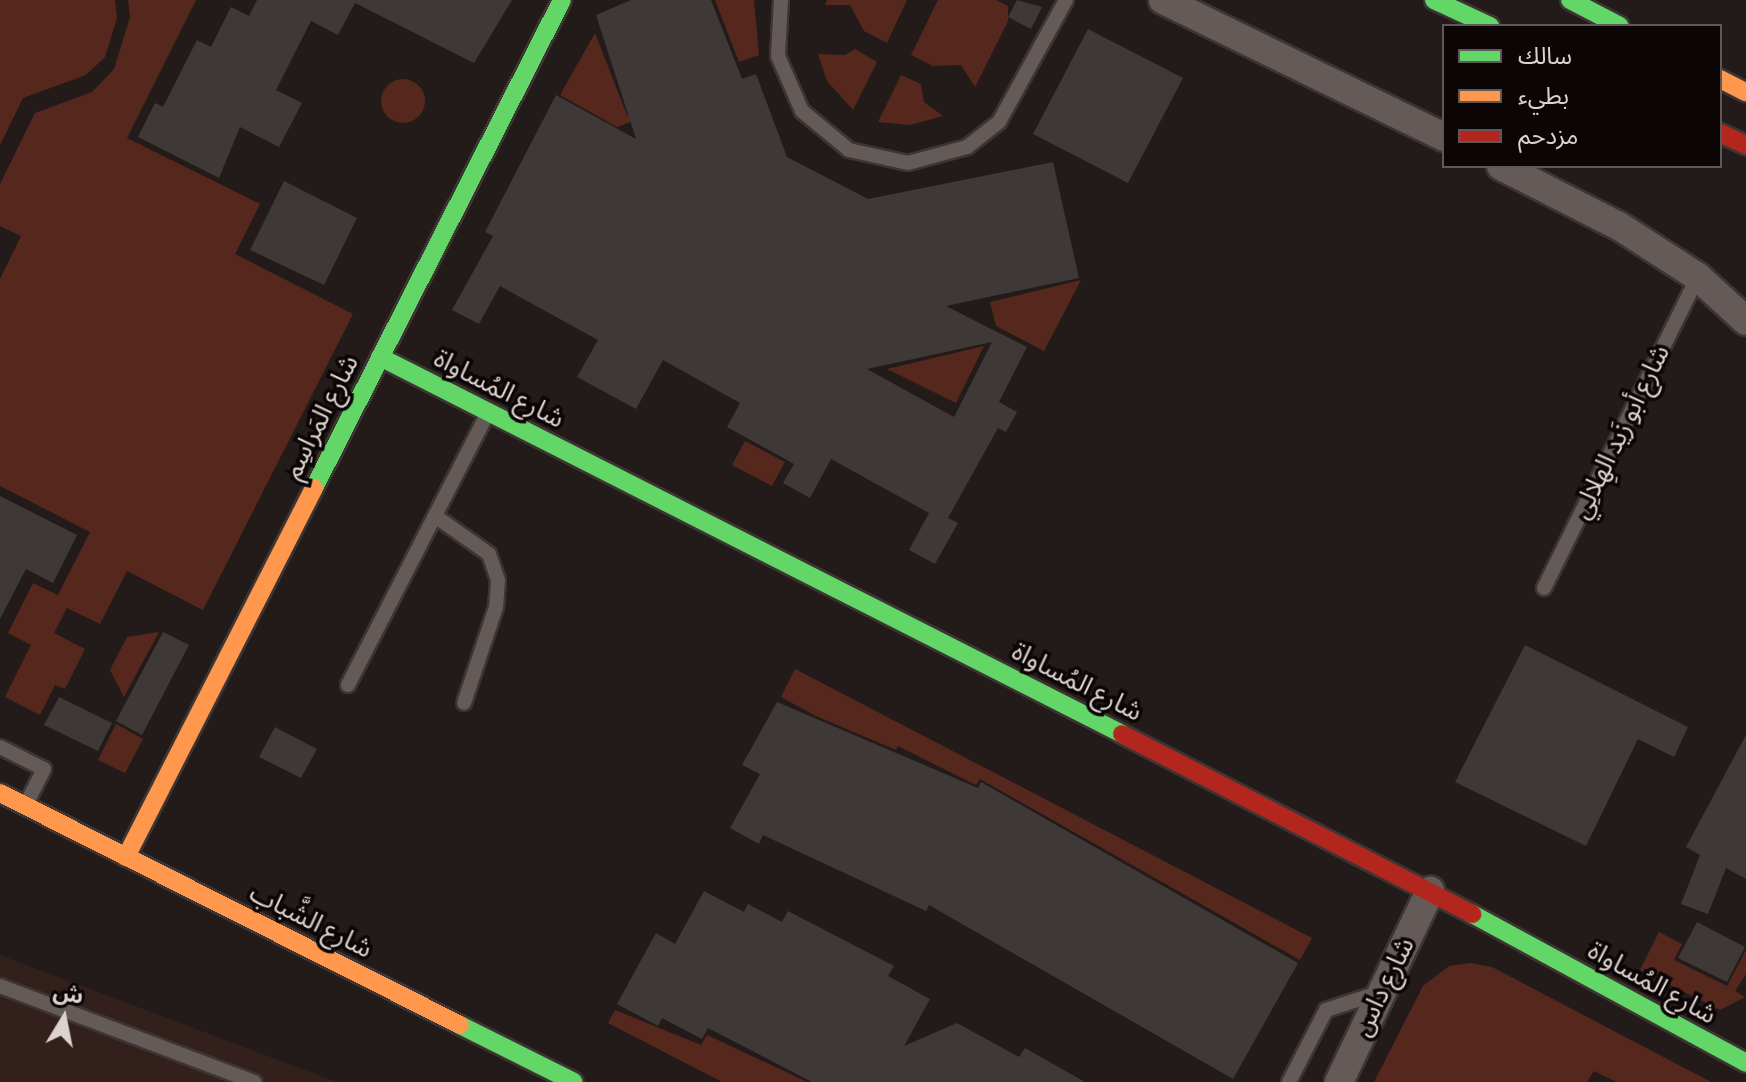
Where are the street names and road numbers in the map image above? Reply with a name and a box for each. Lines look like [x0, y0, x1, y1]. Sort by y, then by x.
street label: شارع أبو زَيد الهِلالِي [1565, 340, 1677, 524]
street label: شارع المُساواة [429, 343, 569, 435]
street label: شارع المَراسِم [277, 350, 365, 484]
street label: شارع المُساواة [1007, 636, 1147, 728]
street label: شارع الشَّباب [245, 877, 377, 965]
street label: شارع داس [1347, 933, 1421, 1041]
street label: شارع المُساواة [1582, 935, 1722, 1031]

